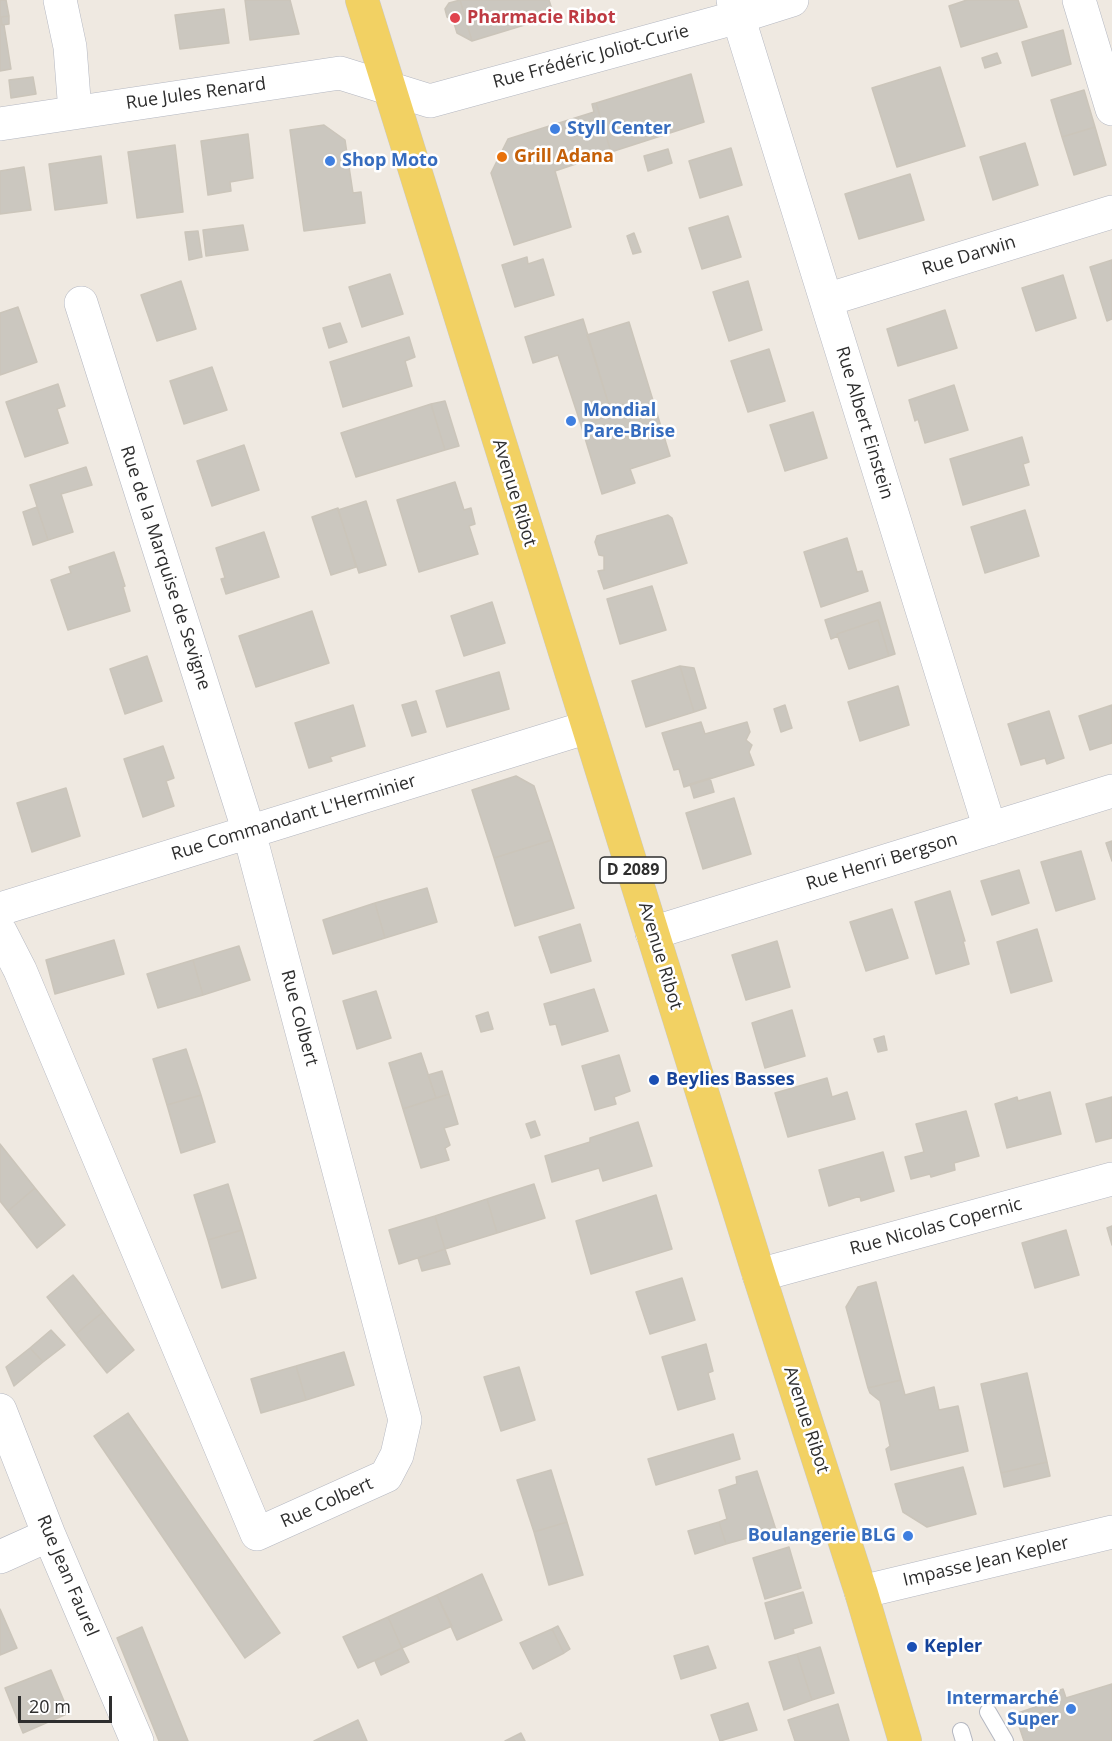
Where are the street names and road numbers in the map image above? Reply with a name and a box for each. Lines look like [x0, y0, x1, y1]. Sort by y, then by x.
street label: Rue Frédéric Joliot-Curie [491, 20, 691, 94]
street label: Rue Jules Renard [125, 73, 267, 115]
street label: Rue Darwin [920, 232, 1018, 280]
street label: Rue Albert Einstein [830, 344, 898, 502]
street label: Avenue Ribot [487, 437, 541, 549]
street label: Rue de la Marquise de Sevigne [115, 443, 215, 693]
street label: Rue Commandant L'Herminier [169, 770, 419, 866]
street label: Rue Henri Bergson [804, 829, 960, 895]
road number: D 2089 [600, 857, 666, 883]
street label: Avenue Ribot [633, 900, 687, 1012]
street label: Rue Colbert [276, 968, 322, 1068]
street label: Rue Nicolas Copernic [848, 1194, 1024, 1260]
street label: Avenue Ribot [779, 1364, 833, 1476]
street label: Rue Colbert [278, 1473, 376, 1533]
street label: Rue Jean Faurel [32, 1512, 102, 1640]
street label: Impasse Jean Kepler [901, 1532, 1071, 1592]

